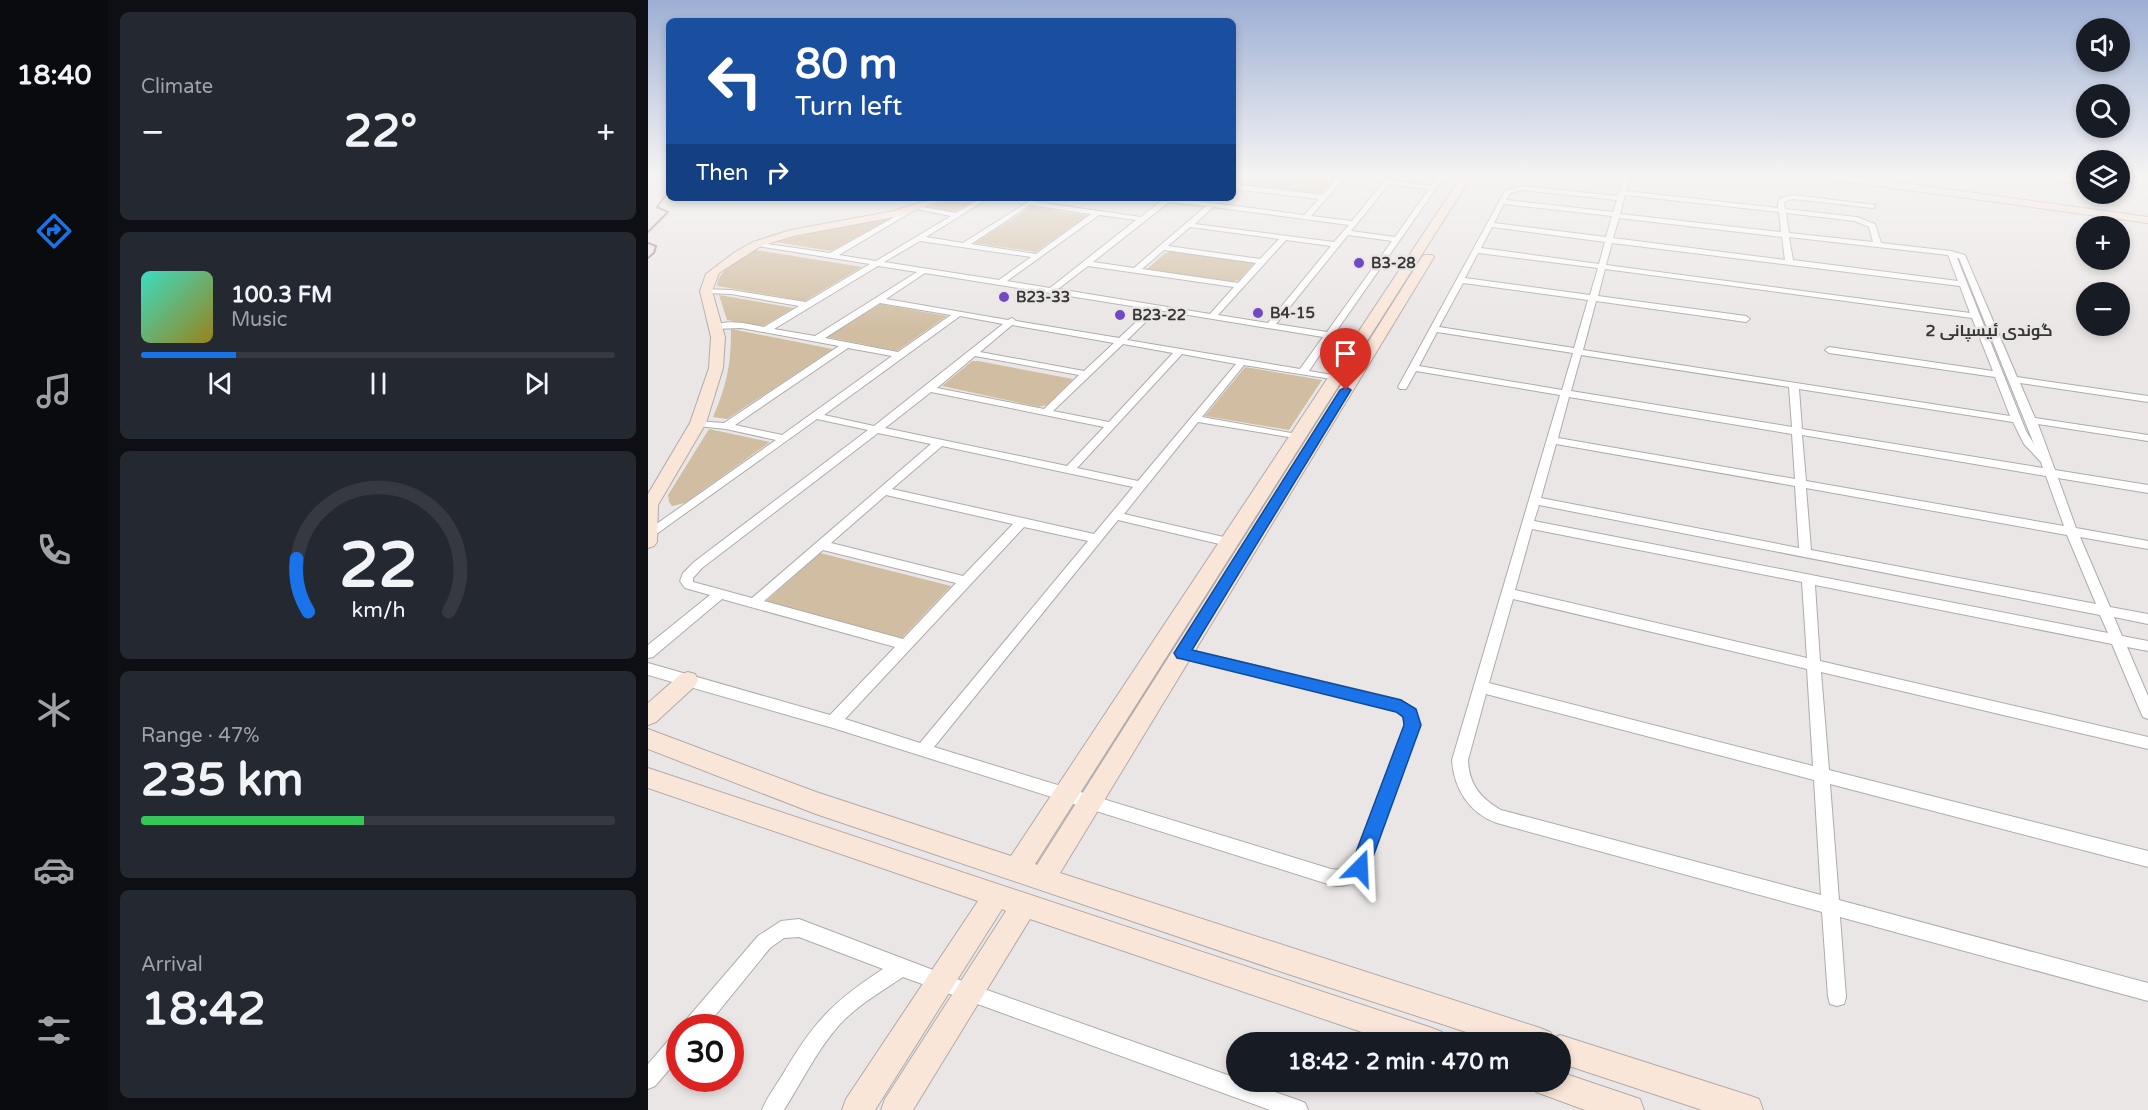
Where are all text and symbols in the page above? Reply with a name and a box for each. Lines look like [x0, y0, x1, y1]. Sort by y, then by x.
map controls [2076, 18, 2130, 336]
button: sound [2076, 18, 2130, 72]
text: 80 m [795, 39, 897, 90]
icon: left [696, 42, 774, 120]
text: 18:40 [17, 59, 91, 92]
text: Climate [141, 75, 213, 99]
button: search [2076, 84, 2130, 138]
text: Turn left [795, 90, 902, 123]
text: 22° [344, 105, 417, 159]
text: − [141, 113, 165, 152]
text: + [596, 113, 615, 152]
button: layers [2076, 150, 2130, 204]
icon: right [761, 156, 794, 189]
text: Then [696, 160, 749, 186]
icon: directions [33, 210, 75, 252]
button: + [2076, 216, 2130, 270]
place label: B3-28 [1371, 254, 1416, 272]
marker: B3-28 [1352, 256, 1366, 270]
text: 100.3 FM [231, 282, 332, 308]
button: − [2076, 282, 2130, 336]
place label: B23-33 [1016, 288, 1070, 306]
marker: B23-33 [997, 290, 1011, 304]
place label: B4-15 [1270, 304, 1315, 322]
place label: B23-22 [1132, 306, 1186, 324]
marker: B4-15 [1251, 306, 1265, 320]
text: Music [231, 308, 287, 332]
marker: B23-22 [1113, 308, 1127, 322]
district label: گوندی ئیسپانی 2 [1925, 321, 2053, 342]
pin [1320, 328, 1371, 390]
icon: arrive [1329, 337, 1362, 370]
icon: previous [204, 367, 237, 400]
icon: pause [362, 367, 395, 400]
icon: next [520, 367, 553, 400]
icon: music [33, 370, 75, 412]
icon: phone [33, 529, 75, 571]
text: 22 [339, 529, 417, 604]
text: km/h [351, 597, 405, 623]
icon: climate [33, 689, 75, 731]
text: Range · 47% [141, 724, 260, 748]
text: 235 km [141, 754, 303, 808]
position arrow [1328, 836, 1392, 900]
icon: car [33, 849, 75, 891]
text: Arrival [141, 953, 203, 977]
text: 18:42 [141, 983, 266, 1037]
icon: filters [33, 1009, 75, 1051]
speed limit sign: 30 [666, 1014, 744, 1092]
text: 18:42 · 2 min · 470 m [1288, 1049, 1509, 1075]

